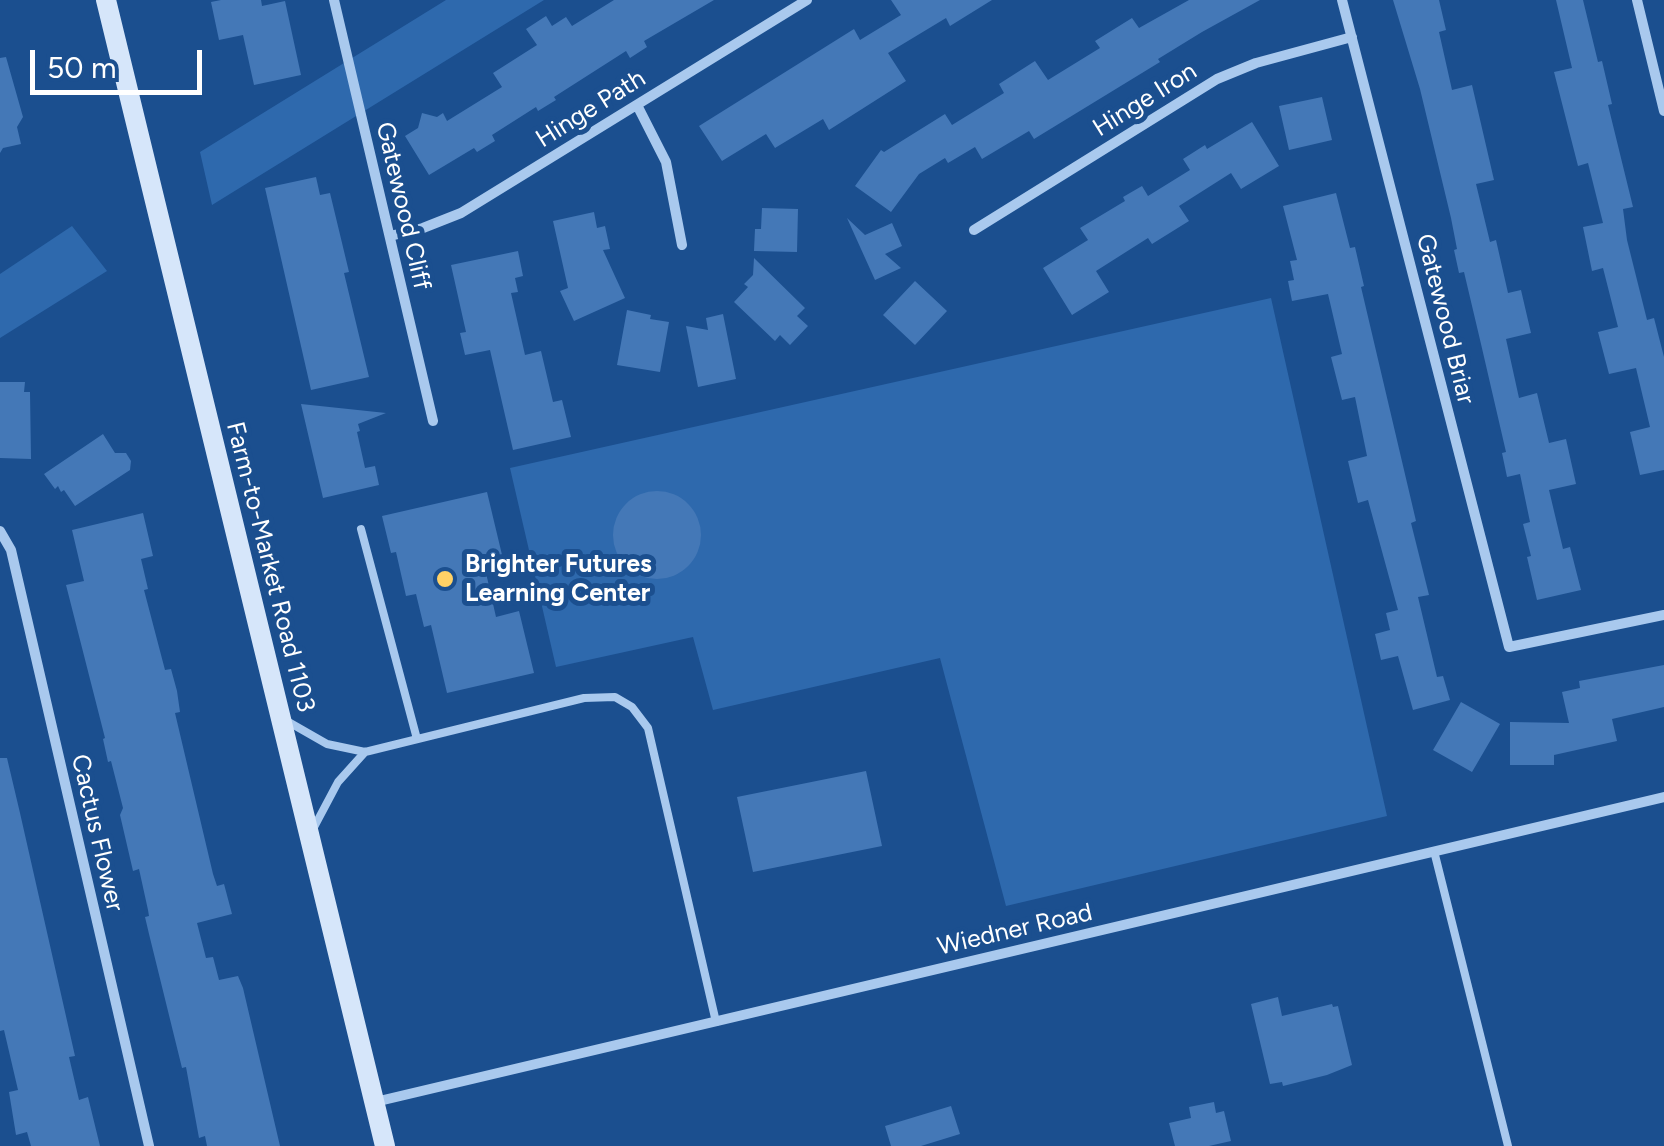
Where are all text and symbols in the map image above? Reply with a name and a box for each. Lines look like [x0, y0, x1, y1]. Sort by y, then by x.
scale bar [35, 30, 208, 92]
text: 50 m [47, 49, 116, 86]
street label: Hinge Iron [1088, 56, 1202, 144]
street label: Hinge Path [531, 64, 651, 154]
street label: Gatewood Cliff [369, 119, 437, 293]
street label: Gatewood Briar [1409, 231, 1481, 407]
street label: Farm-to-Market Road 1103 [219, 419, 321, 715]
place label: Brighter Futures Learning Center [465, 550, 652, 609]
marker: Brighter Futures Learning Center [434, 568, 456, 590]
street label: Cactus Flower [64, 752, 130, 914]
street label: Wiedner Road [935, 898, 1095, 962]

